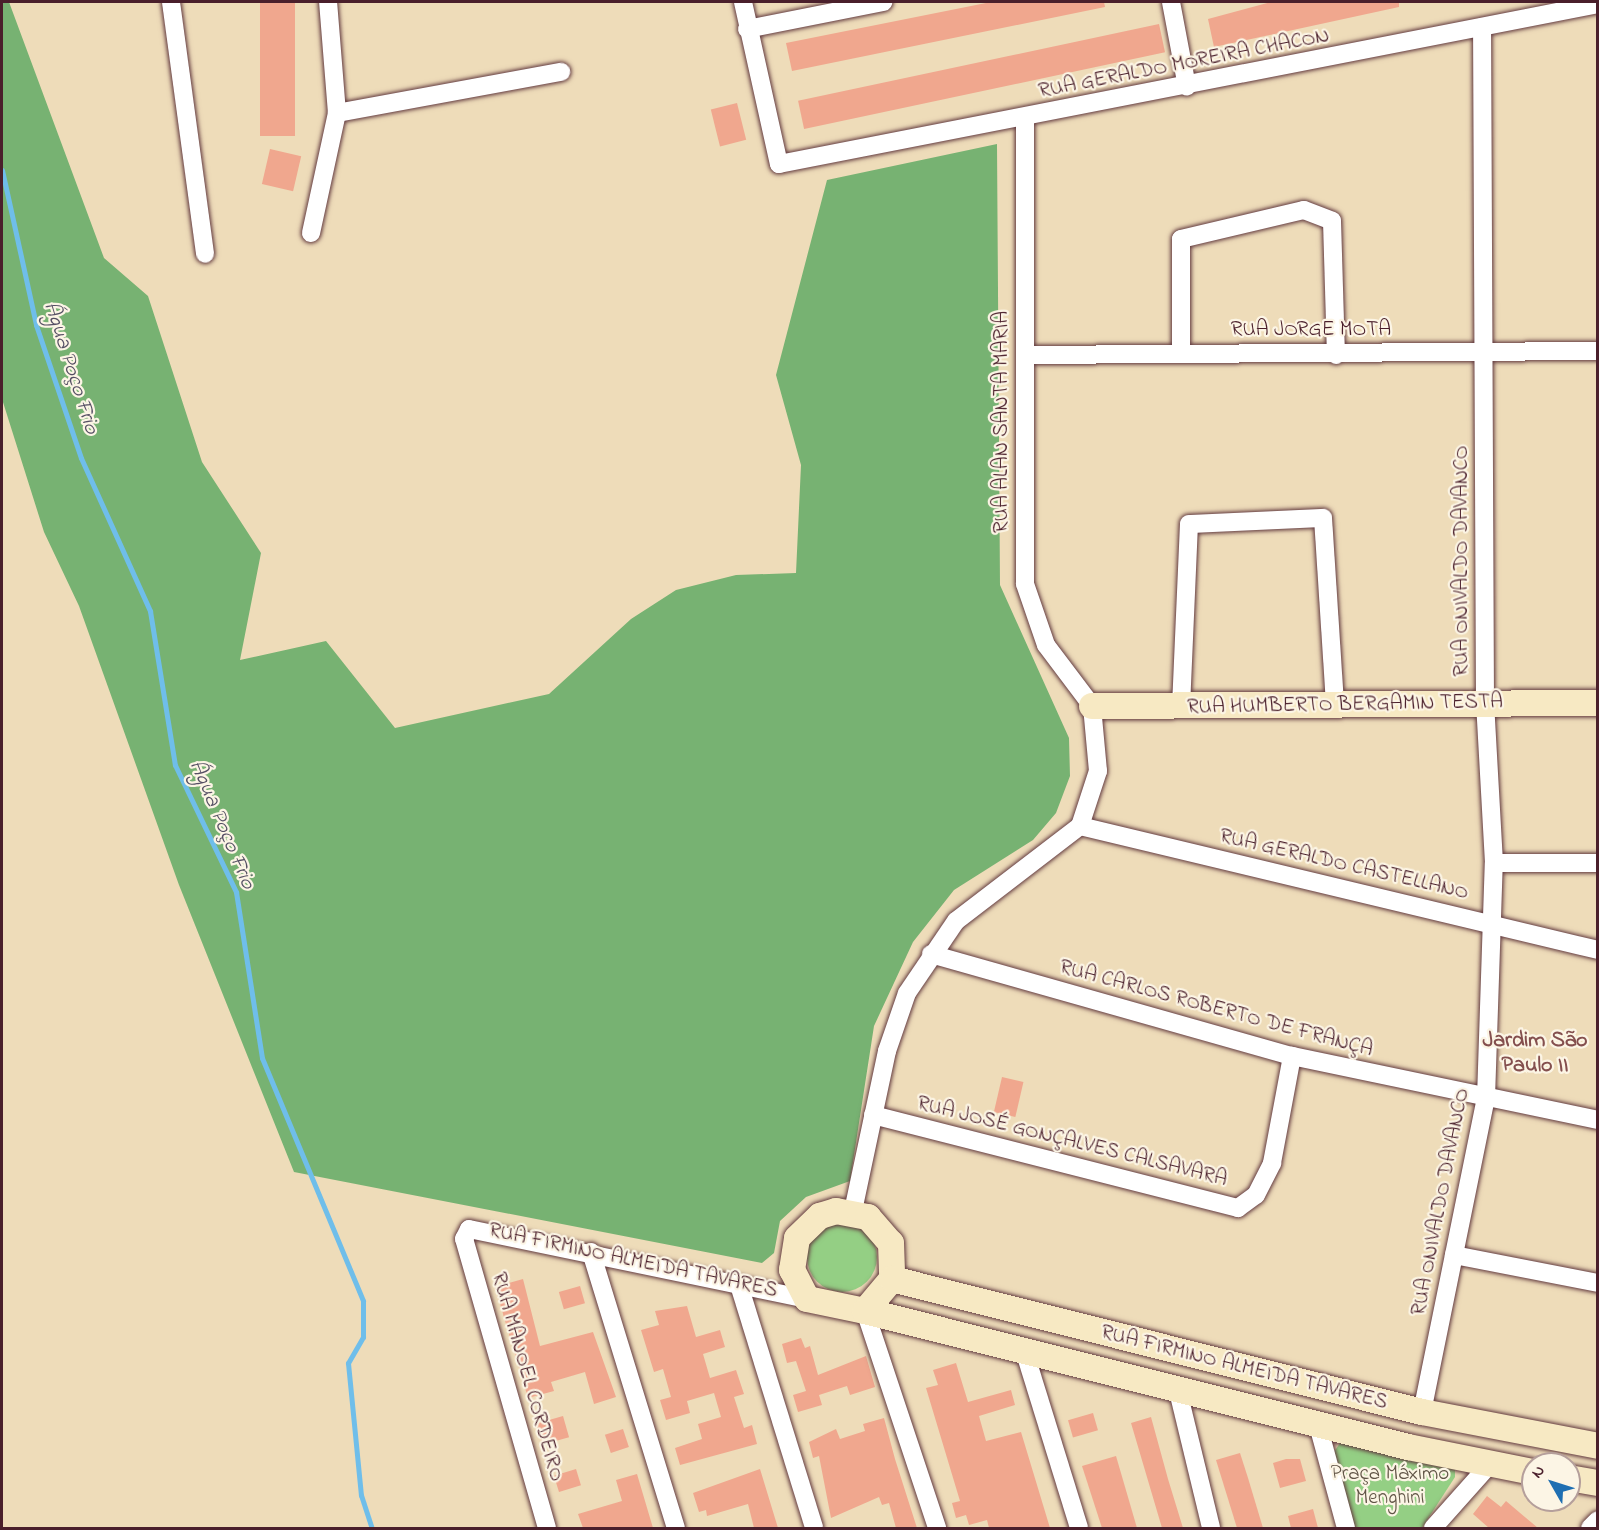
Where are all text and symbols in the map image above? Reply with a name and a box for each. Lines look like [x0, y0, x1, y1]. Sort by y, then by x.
street label: RUA GERALDO MOREIRA CHACON [1036, 23, 1332, 105]
water label: Água Poço Frio [36, 298, 104, 438]
street label: RUA ALAN SANTA MARIA [989, 311, 1015, 533]
street label: RUA JORGE MOTA [1231, 317, 1391, 343]
street label: RUA ONIVALDO DAVANCO [1449, 445, 1475, 677]
street label: RUA HUMBERTO BERGAMIN TESTA [1187, 690, 1503, 720]
water label: Água Poço Frio [182, 756, 260, 894]
street label: RUA GERALDO CASTELLANO [1217, 824, 1471, 906]
street label: RUA CARLOS ROBERTO DE FRANÇA [1057, 955, 1375, 1063]
district label: Jardim São Paulo II [1482, 1028, 1588, 1080]
street label: RUA ONIVALDO DAVANCO [1407, 1086, 1475, 1318]
street label: RUA JOSÉ GONÇALVES CALSAVARA [914, 1091, 1230, 1193]
street label: RUA FIRMINO ALMEIDA TAVARES [486, 1218, 780, 1304]
street label: RUA MANOEL CORDEIRO [485, 1270, 569, 1484]
street label: RUA FIRMINO ALMEIDA TAVARES [1098, 1320, 1390, 1416]
north arrow [1521, 1452, 1581, 1512]
text: N [1526, 1460, 1551, 1484]
park label: Praça Máximo Menghini [1331, 1461, 1449, 1511]

